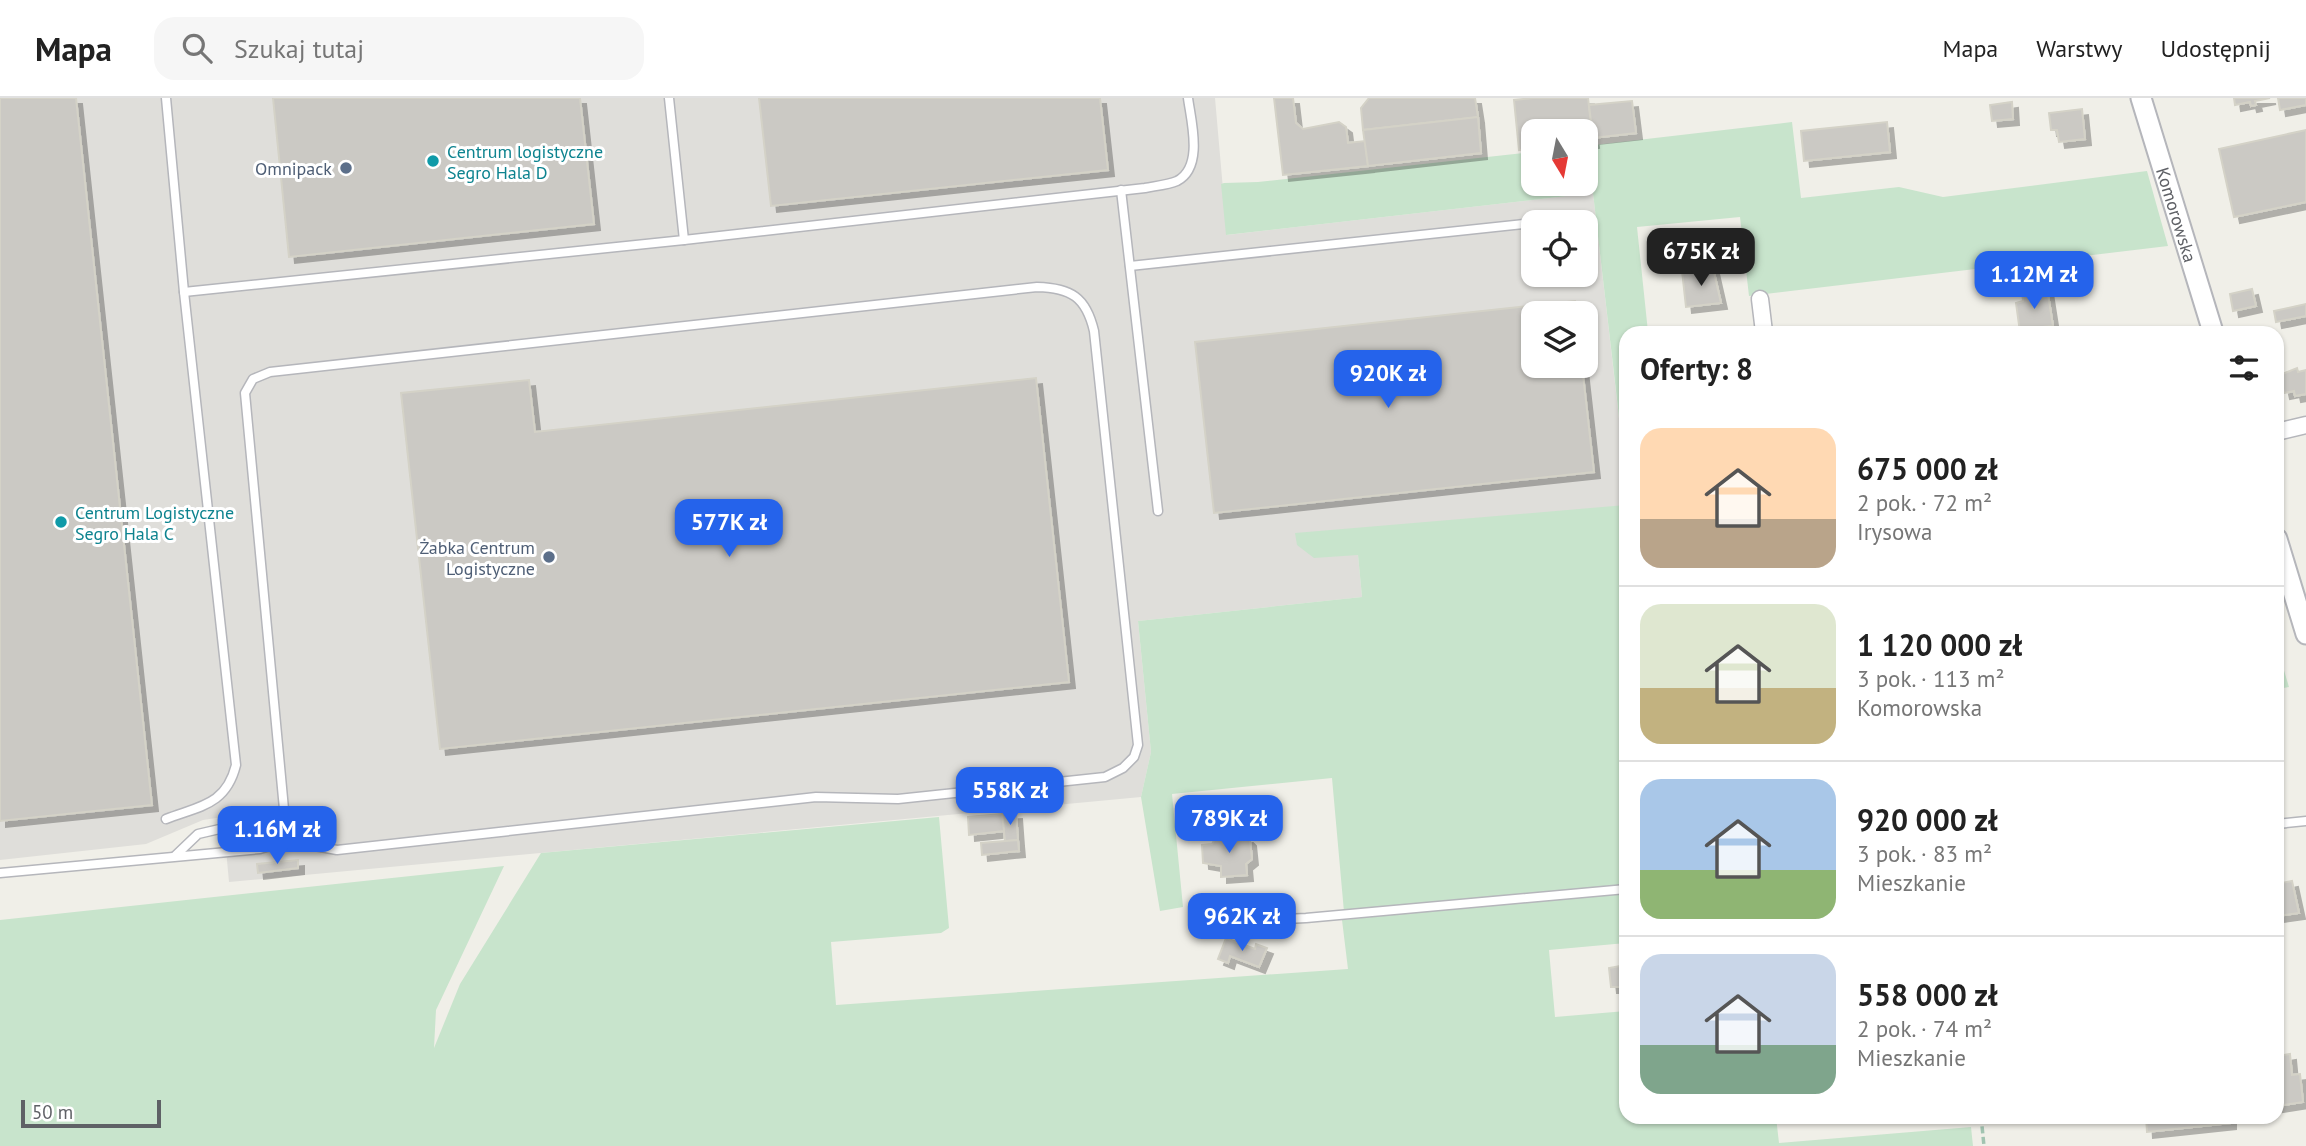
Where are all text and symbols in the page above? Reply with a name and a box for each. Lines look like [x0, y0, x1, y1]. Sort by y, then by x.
search box [154, 17, 644, 80]
text: Mapa [35, 27, 112, 70]
icon: search [178, 29, 216, 67]
text: Szukaj tutaj [234, 32, 364, 65]
text: Mapa [1943, 33, 1998, 64]
text: Warstwy [2036, 33, 2122, 64]
text: Udostępnij [2160, 33, 2271, 64]
north arrow [1521, 119, 1598, 196]
map controls [1521, 119, 1598, 378]
place label: Centrum logistyczne Segro Hala D [447, 140, 603, 184]
marker: Centrum logistyczne Segro Hala D [425, 153, 441, 169]
place label: Omnipack [255, 157, 332, 180]
marker: Omnipack [338, 160, 354, 176]
street label: Komorowska [2151, 164, 2202, 265]
button: locate [1521, 210, 1598, 287]
pin: 675K zł [1636, 228, 1766, 288]
text: 675K zł [1663, 236, 1739, 265]
pin: 1.12M zł [1962, 252, 2106, 311]
text: 1.12M zł [1991, 259, 2077, 288]
button: layers [1521, 301, 1598, 378]
text: Oferty: 8 [1640, 349, 1753, 388]
icon: filters [2225, 349, 2263, 387]
pin: 920K zł [1323, 350, 1453, 410]
text: 920K zł [1350, 358, 1426, 387]
text: 675 000 zł [1857, 449, 1998, 488]
icon: home [1696, 456, 1780, 540]
text: 2 pok. · 72 m² [1857, 488, 1992, 517]
pin: 577K zł [664, 500, 794, 559]
place label: Centrum Logistyczne Segro Hala C [75, 501, 234, 545]
text: 577K zł [691, 507, 767, 536]
marker: Centrum Logistyczne Segro Hala C [53, 514, 69, 530]
text: Irysowa [1857, 517, 1932, 546]
place label: Żabka Centrum Logistyczne [419, 536, 535, 580]
marker: Żabka Centrum Logistyczne [541, 549, 557, 565]
text: 1 120 000 zł [1857, 625, 2022, 664]
icon: home [1696, 632, 1780, 716]
text: 3 pok. · 113 m² [1857, 664, 2005, 693]
text: Komorowska [1857, 693, 1982, 722]
pin: 558K zł [945, 768, 1075, 827]
text: 558K zł [972, 775, 1048, 804]
pin: 789K zł [1164, 796, 1294, 855]
text: 920 000 zł [1857, 800, 1998, 839]
text: 789K zł [1191, 803, 1267, 832]
pin: 1.16M zł [205, 806, 349, 866]
icon: home [1696, 807, 1780, 891]
text: 1.16M zł [234, 814, 320, 843]
text: 3 pok. · 83 m² [1857, 839, 1992, 868]
text: Mieszkanie [1857, 868, 1966, 897]
pin: 962K zł [1177, 894, 1307, 953]
text: 962K zł [1204, 901, 1280, 930]
text: 558 000 zł [1857, 975, 1998, 1014]
icon: home [1696, 982, 1780, 1066]
text: 2 pok. · 74 m² [1857, 1014, 1992, 1043]
text: Mieszkanie [1857, 1043, 1966, 1072]
scale bar [21, 1097, 161, 1129]
text: 50 m [32, 1100, 73, 1124]

